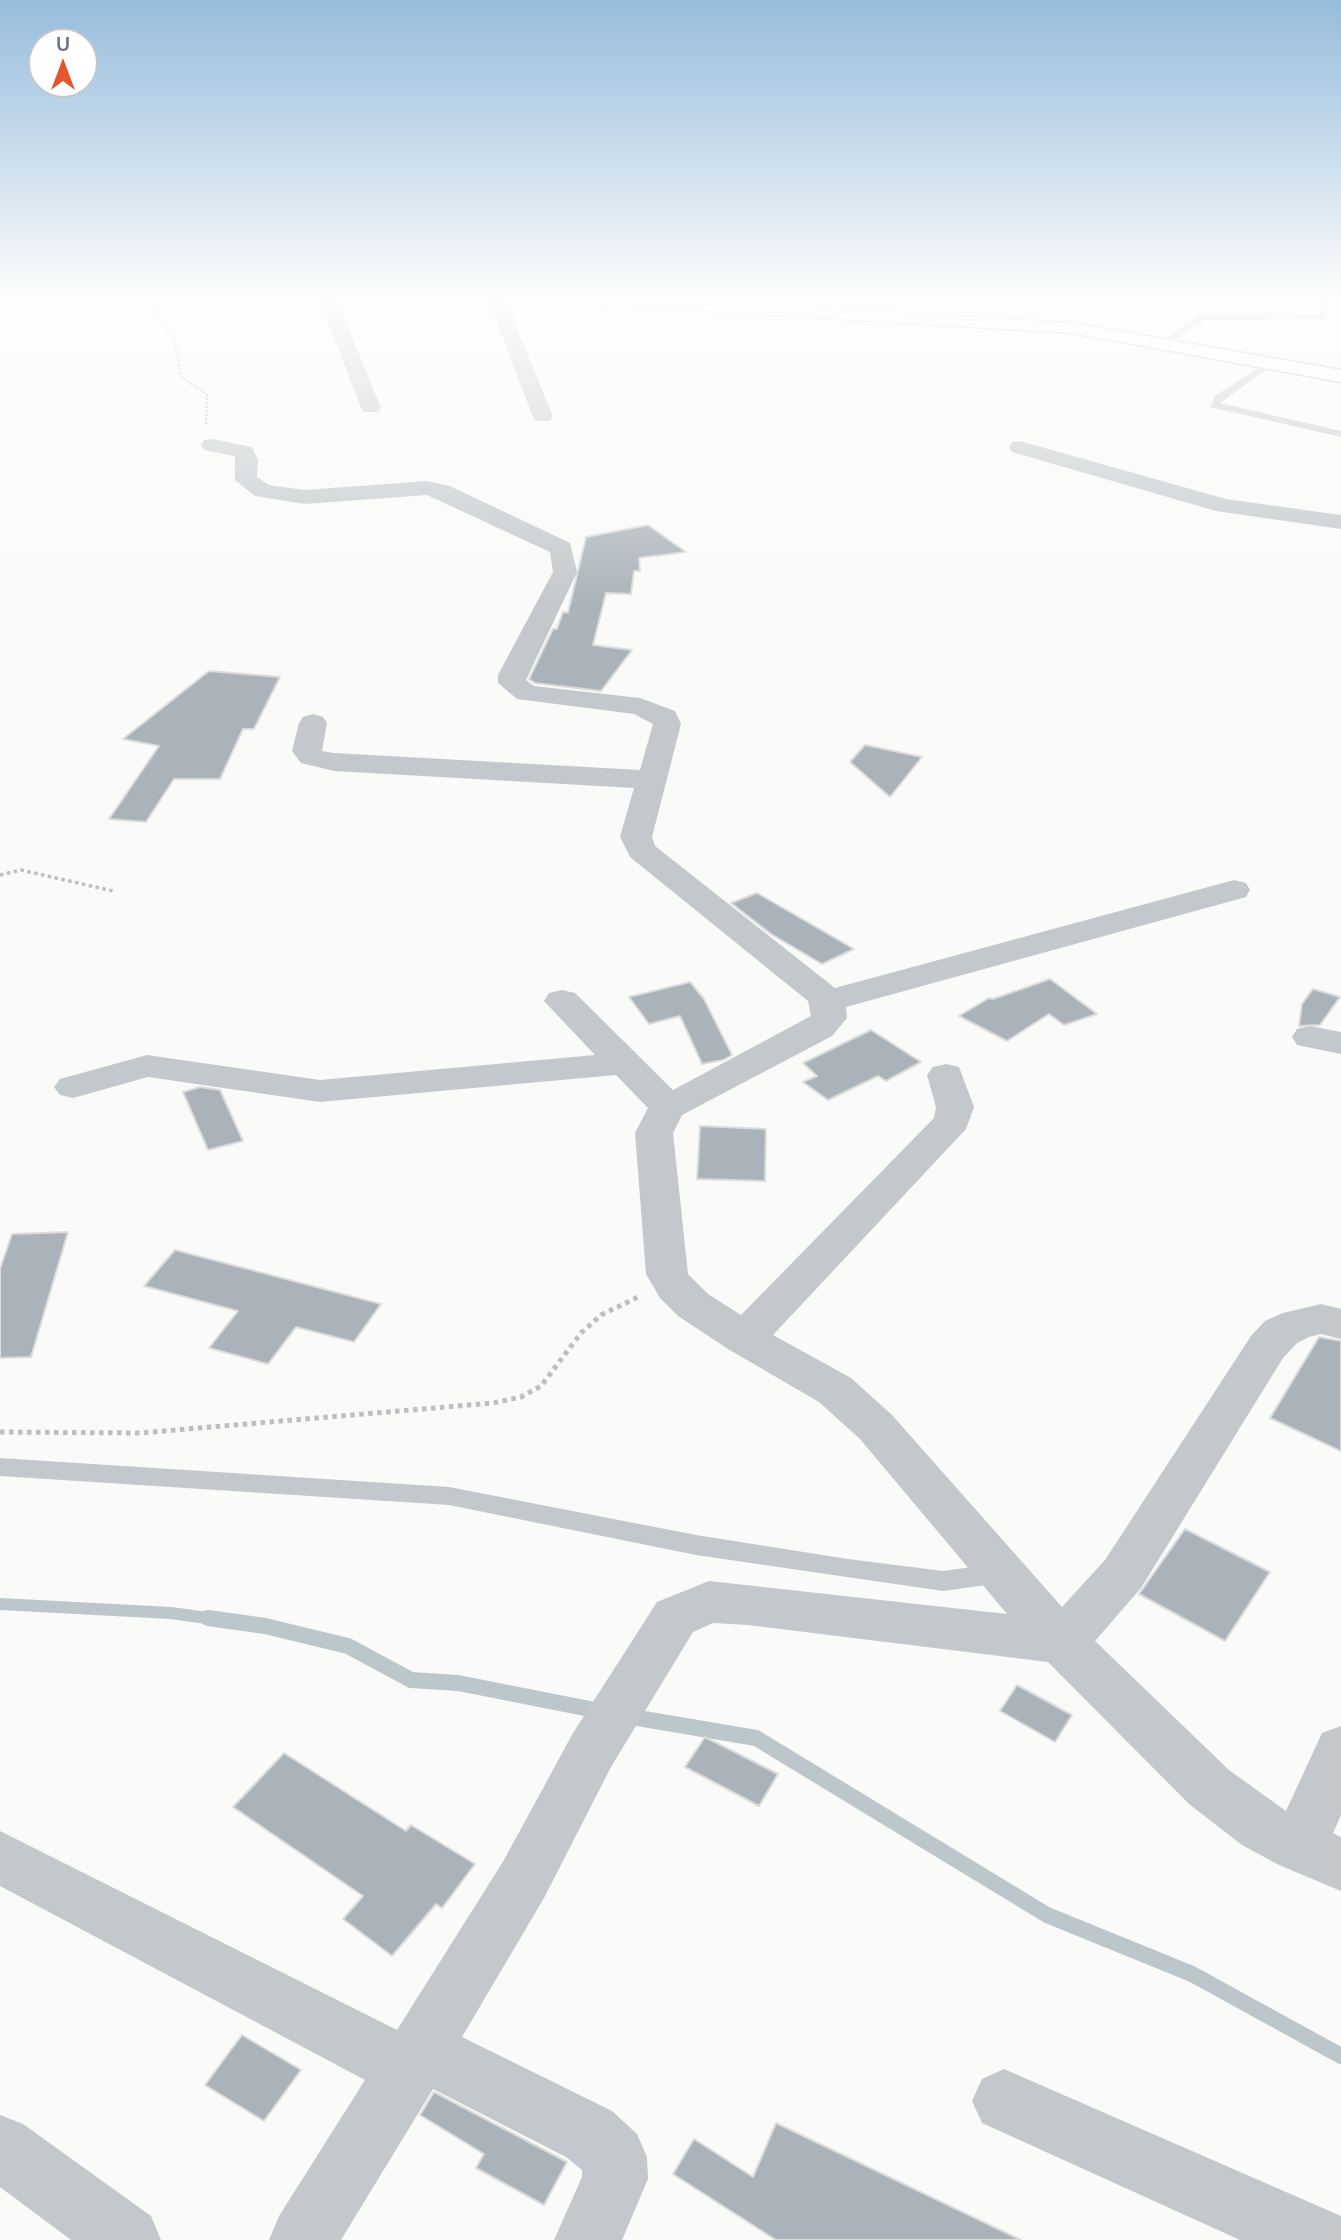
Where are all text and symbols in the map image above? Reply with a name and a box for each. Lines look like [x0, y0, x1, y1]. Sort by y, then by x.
north arrow [28, 28, 98, 98]
text: U [56, 32, 70, 55]

